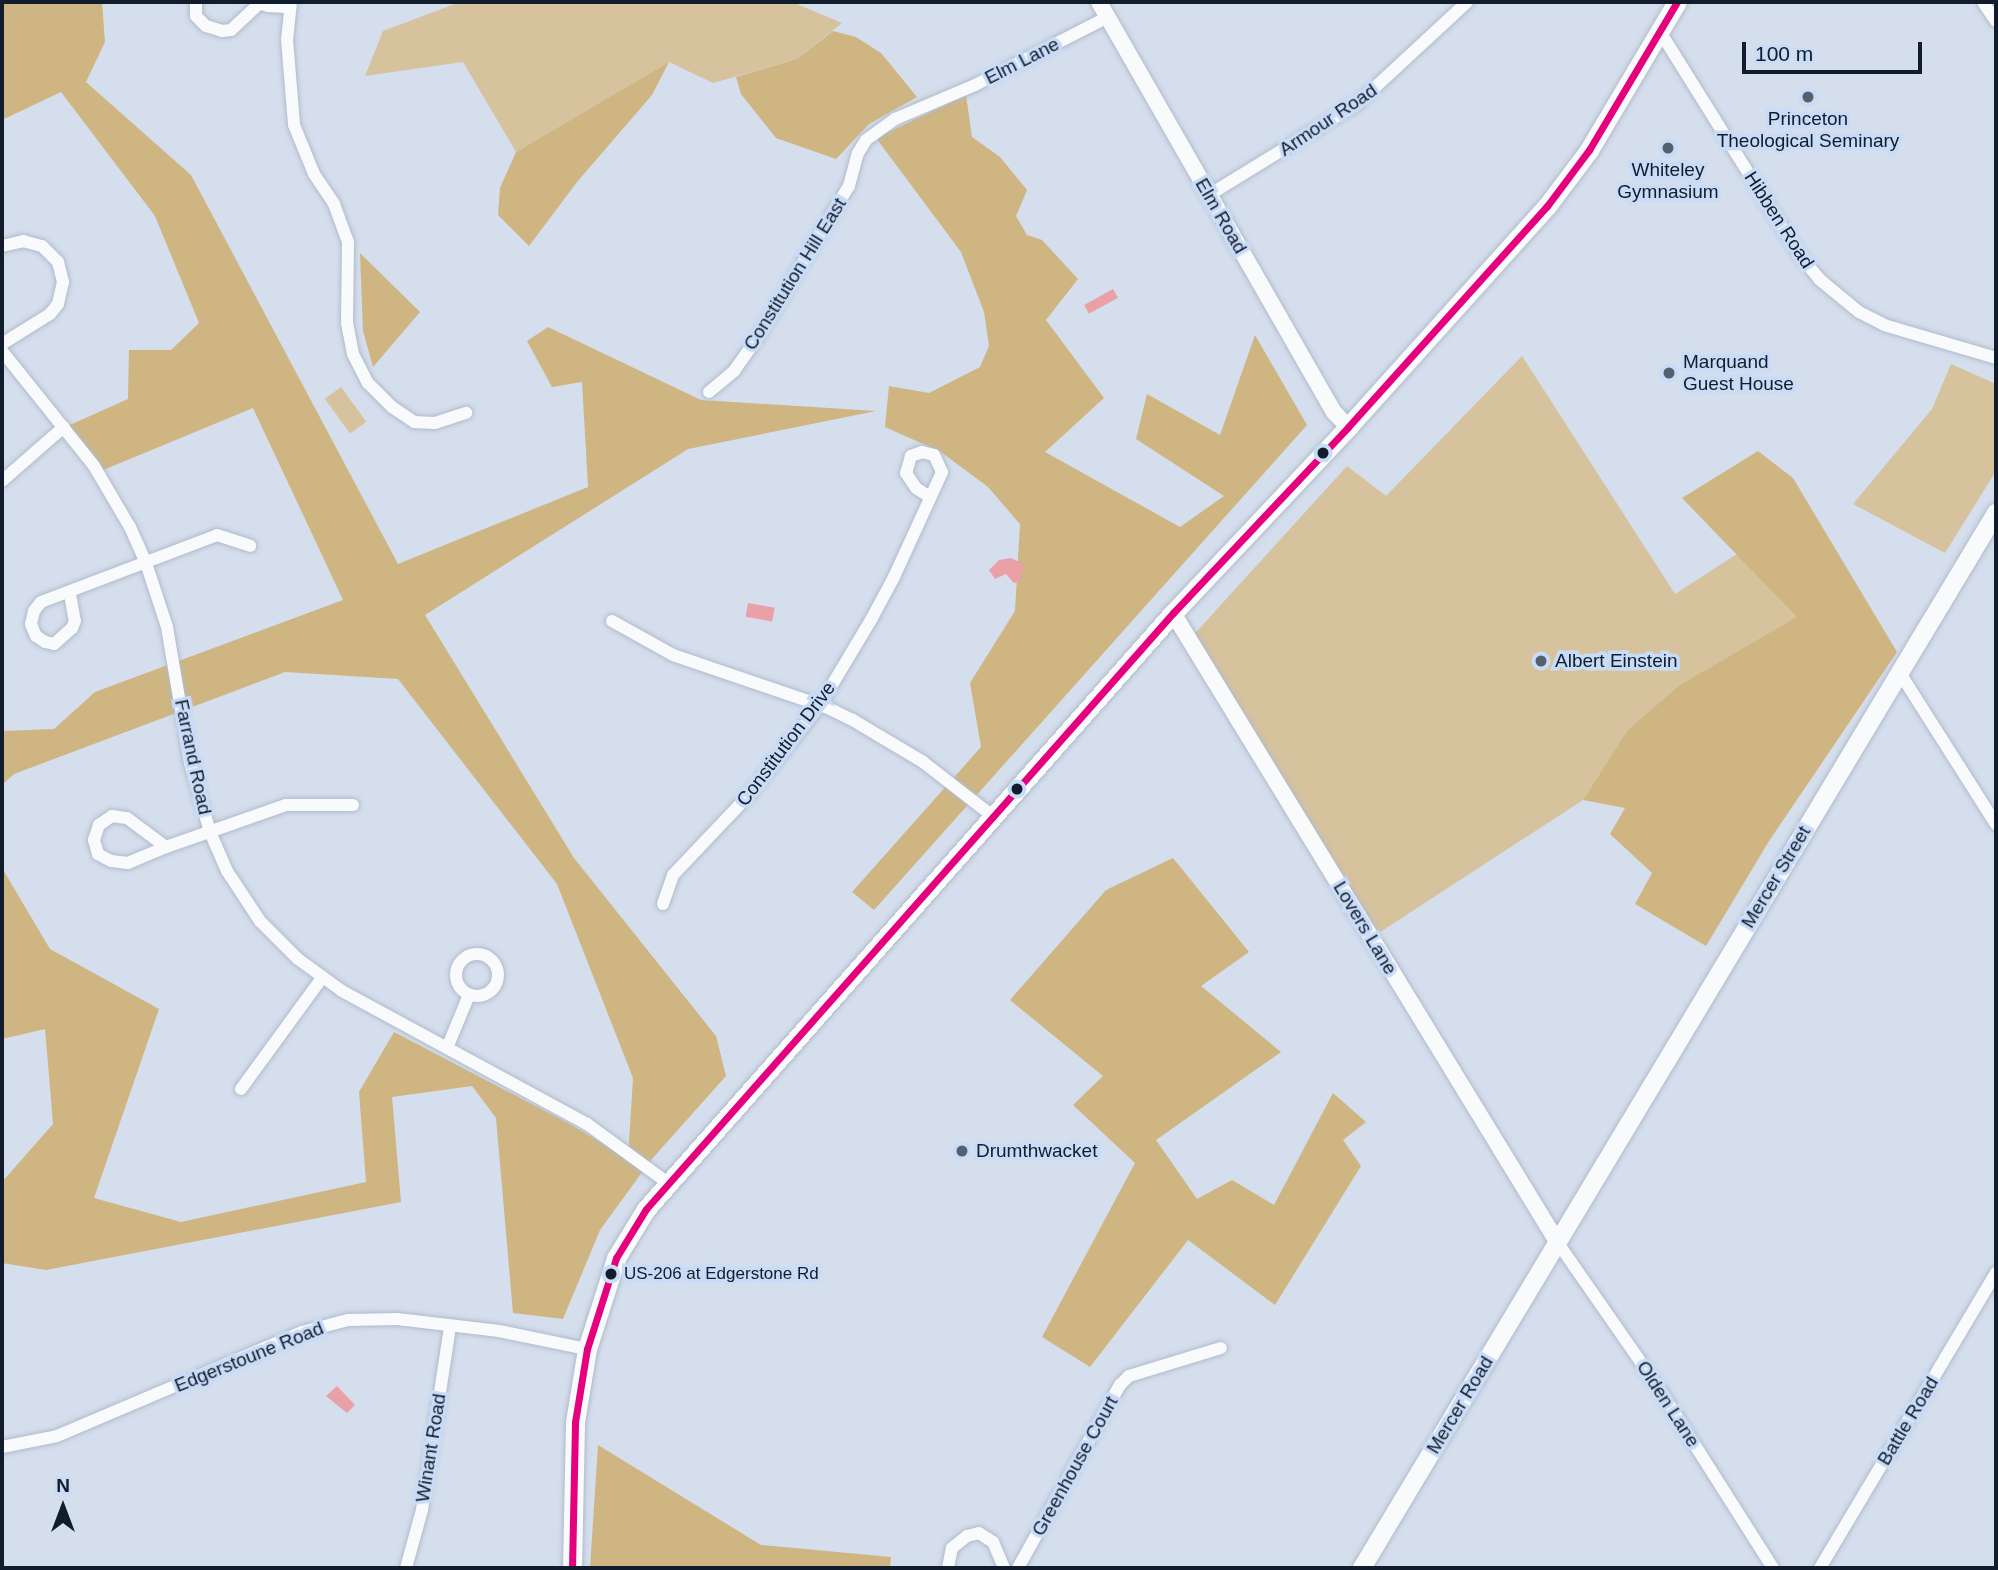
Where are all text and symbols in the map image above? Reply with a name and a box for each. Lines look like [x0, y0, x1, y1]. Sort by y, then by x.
scale bar [1746, 28, 1926, 72]
street label: Elm Lane [981, 33, 1063, 89]
text: 100 m [1755, 42, 1813, 65]
street label: Armour Road [1275, 79, 1381, 161]
marker: Princeton Theological Seminary [1800, 89, 1816, 105]
place label: Princeton Theological Seminary [1717, 108, 1899, 152]
marker: Whiteley Gymnasium [1660, 140, 1676, 156]
place label: Whiteley Gymnasium [1617, 159, 1719, 203]
street label: Hibben Road [1739, 167, 1819, 273]
street label: Elm Road [1190, 174, 1252, 258]
street label: Constitution Hill East [739, 194, 851, 354]
place label: Marquand Guest House [1683, 351, 1794, 395]
marker: Marquand Guest House [1661, 365, 1677, 381]
unlabelled marker [1316, 446, 1330, 460]
place label: Albert Einstein [1555, 650, 1678, 672]
marker: Albert Einstein [1533, 653, 1549, 669]
street label: Constitution Drive [732, 677, 840, 811]
street label: Farrand Road [170, 697, 216, 817]
unlabelled marker [1010, 782, 1024, 796]
street label: Mercer Street [1737, 822, 1815, 932]
street label: Lovers Lane [1328, 877, 1402, 979]
place label: Drumthwacket [976, 1140, 1097, 1162]
marker: Drumthwacket [954, 1143, 970, 1159]
place label: US-206 at Edgerstone Rd [624, 1264, 819, 1284]
marker: US-206 at Edgerstone Rd [604, 1267, 618, 1281]
street label: Edgerstoune Road [171, 1317, 327, 1397]
street label: Mercer Road [1422, 1352, 1498, 1458]
street label: Olden Lane [1632, 1357, 1704, 1451]
street label: Battle Road [1873, 1373, 1943, 1469]
street label: Winant Road [411, 1392, 451, 1504]
street label: Greenhouse Court [1027, 1392, 1123, 1540]
north arrow [28, 1472, 98, 1542]
text: N [56, 1475, 70, 1496]

